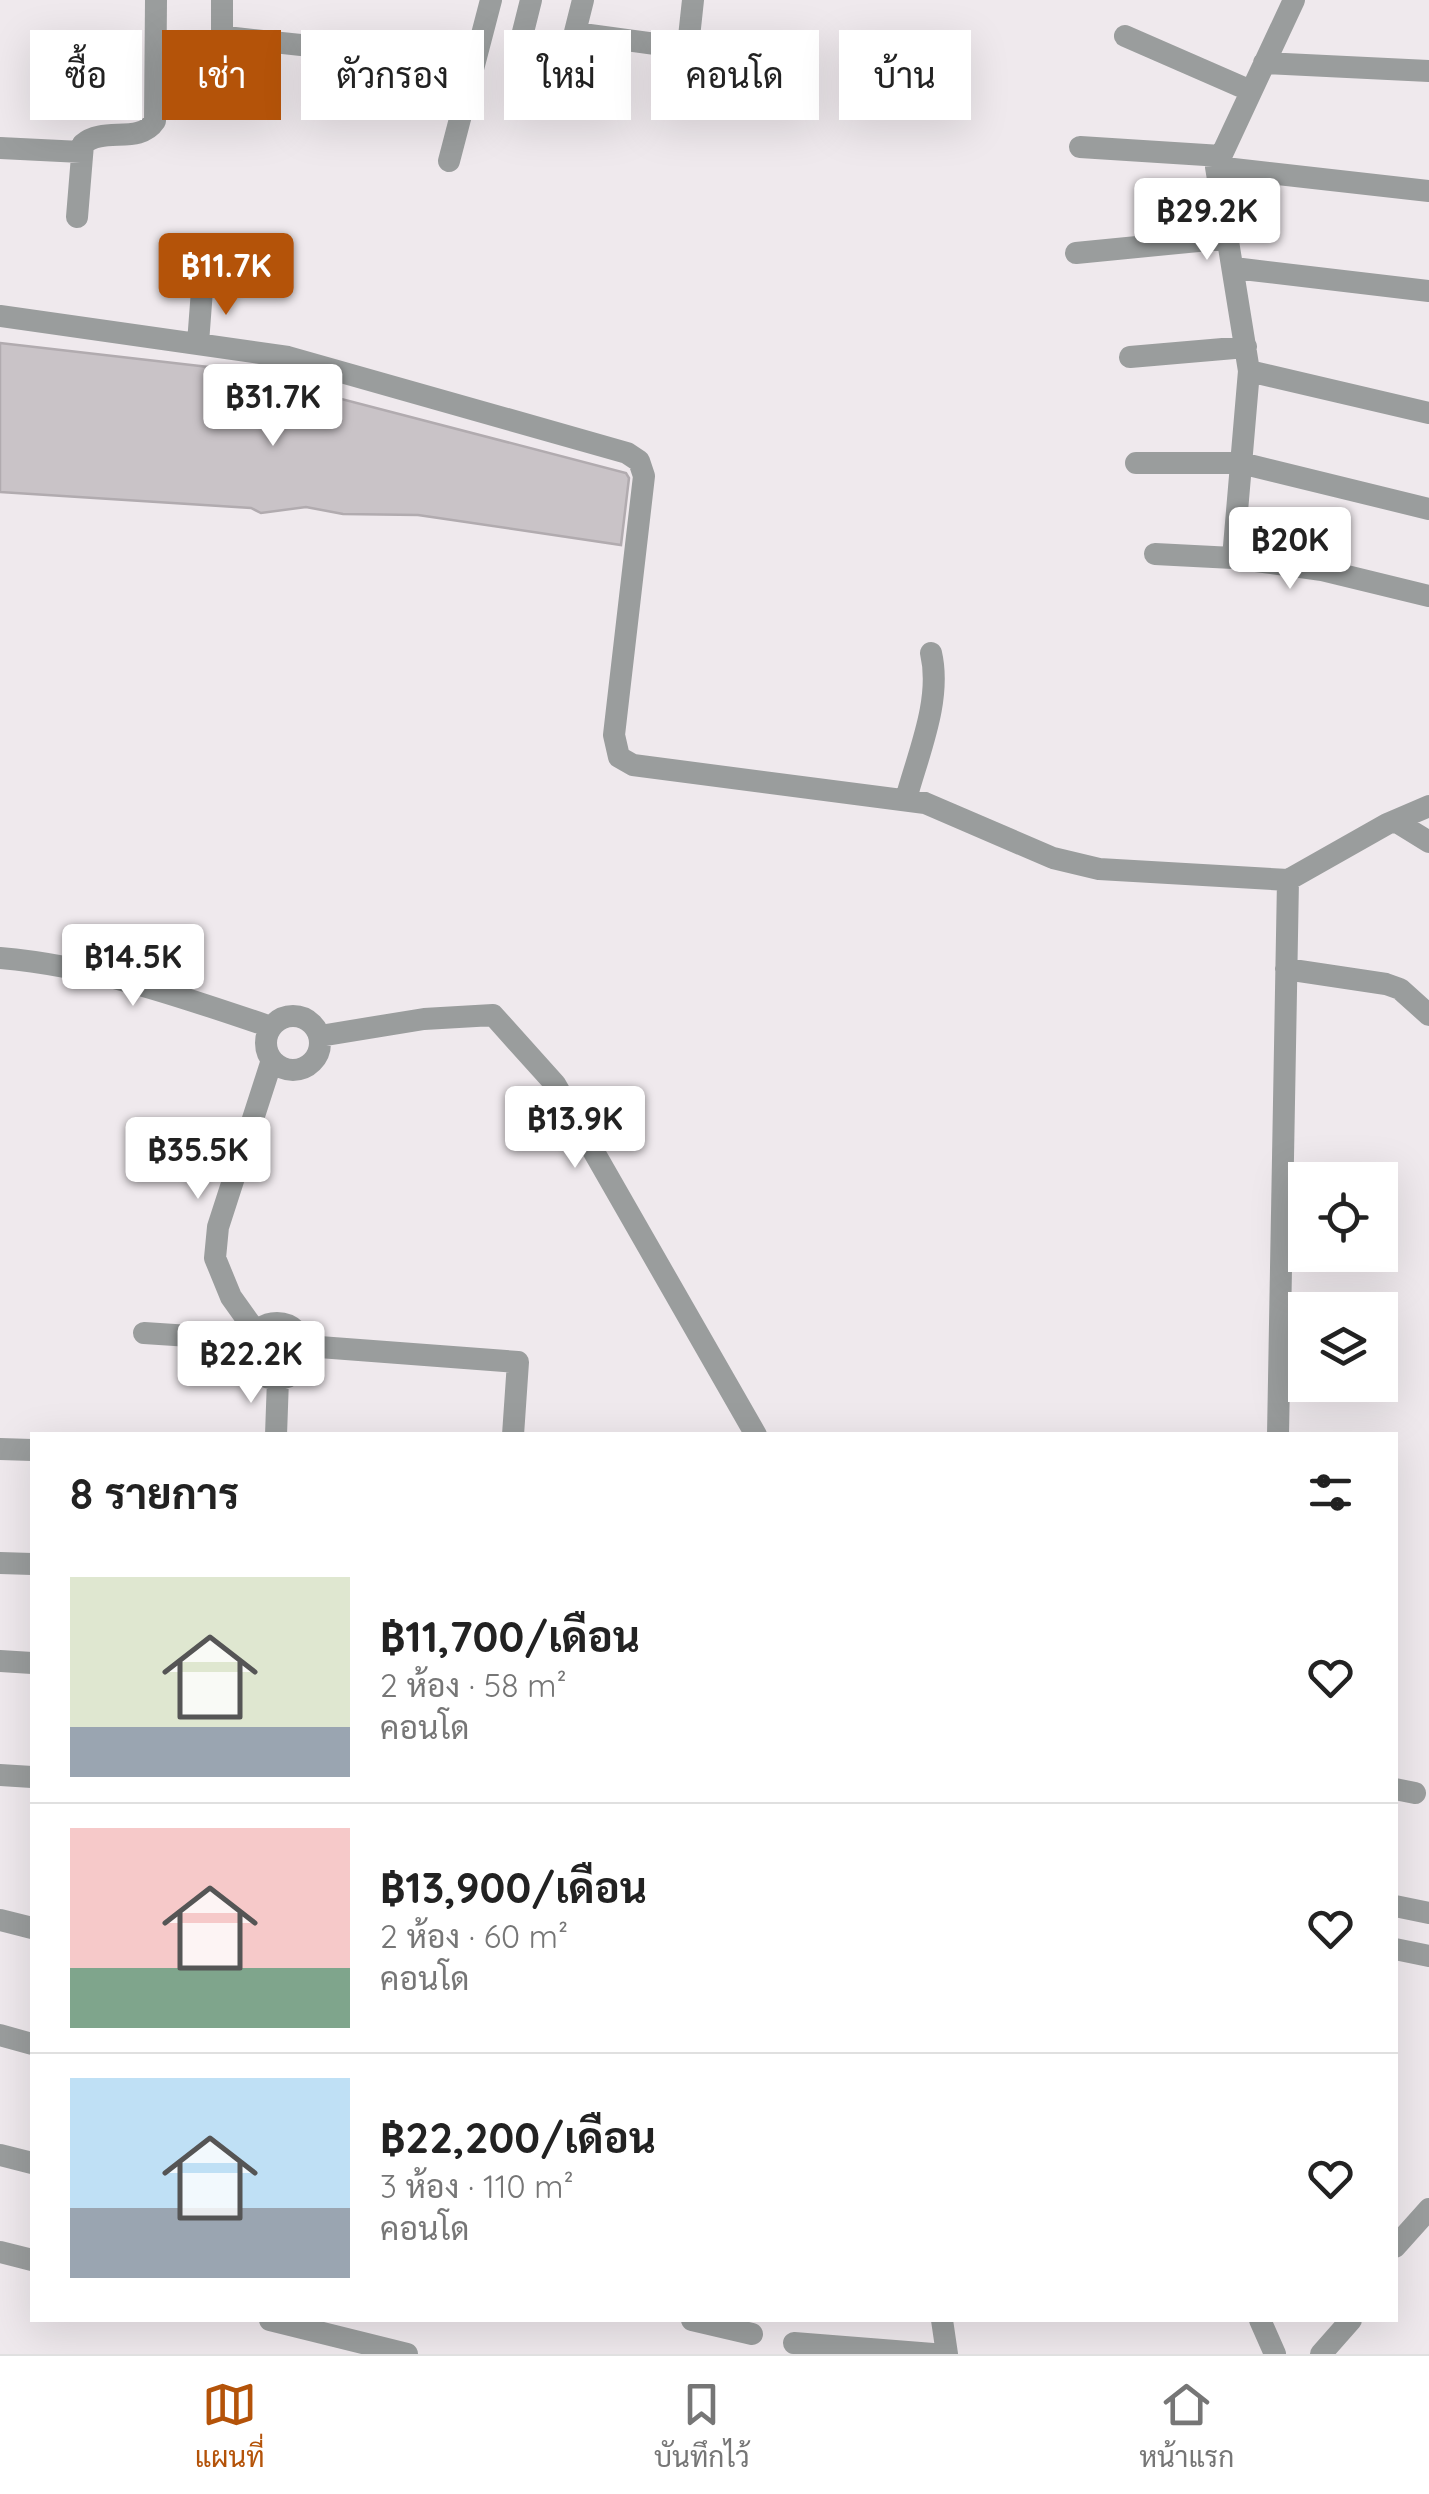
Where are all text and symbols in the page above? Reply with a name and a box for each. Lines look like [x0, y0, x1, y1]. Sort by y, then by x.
chip: ซื้อ [30, 30, 142, 120]
chip: เช่า [162, 30, 281, 120]
chip: ตัวกรอง [301, 30, 484, 120]
chip: ใหม่ [504, 30, 631, 120]
chip: คอนโด [651, 30, 819, 120]
chip: บ้าน [839, 30, 971, 120]
pin: ฿29.2K [1126, 178, 1288, 263]
text: ฿29.2K [1156, 190, 1258, 230]
pin: ฿11.7K [145, 233, 307, 318]
text: ฿11.7K [181, 245, 271, 285]
pin: ฿31.7K [192, 364, 354, 449]
text: ฿31.7K [225, 376, 321, 416]
pin: ฿20K [1231, 507, 1349, 592]
text: ฿20K [1251, 519, 1329, 559]
pin: ฿14.5K [52, 924, 214, 1009]
text: ฿14.5K [84, 936, 182, 976]
pin: ฿13.9K [494, 1086, 656, 1171]
text: ฿13.9K [527, 1098, 623, 1138]
pin: ฿35.5K [117, 1117, 279, 1202]
text: ฿35.5K [148, 1129, 249, 1169]
map controls [1288, 1162, 1398, 1402]
button: locate [1288, 1162, 1398, 1272]
button: layers [1288, 1292, 1398, 1402]
pin: ฿22.2K [170, 1321, 332, 1406]
text: ฿22.2K [200, 1333, 302, 1373]
icon: filters [1303, 1465, 1358, 1520]
text: 8 รายการ [70, 1467, 239, 1520]
text: ฿11,700/เดือน [380, 1610, 640, 1663]
icon: home [150, 1617, 270, 1737]
icon: heart [1303, 1650, 1358, 1705]
text: 2 ห้อง · 58 m² [380, 1665, 567, 1705]
text: คอนโด [380, 1707, 470, 1747]
text: ฿13,900/เดือน [380, 1861, 647, 1914]
icon: home [150, 1868, 270, 1988]
icon: heart [1303, 1901, 1358, 1956]
text: 2 ห้อง · 60 m² [380, 1916, 568, 1956]
text: คอนโด [380, 1958, 470, 1998]
text: ฿22,200/เดือน [380, 2111, 656, 2164]
icon: home [150, 2118, 270, 2238]
icon: heart [1303, 2151, 1358, 2206]
text: 3 ห้อง · 110 m² [380, 2166, 574, 2206]
text: คอนโด [380, 2208, 470, 2248]
tab: แผนที่ [195, 2377, 265, 2474]
tab: บันทึกไว้ [654, 2377, 750, 2474]
tab: หน้าแรก [1139, 2377, 1234, 2474]

